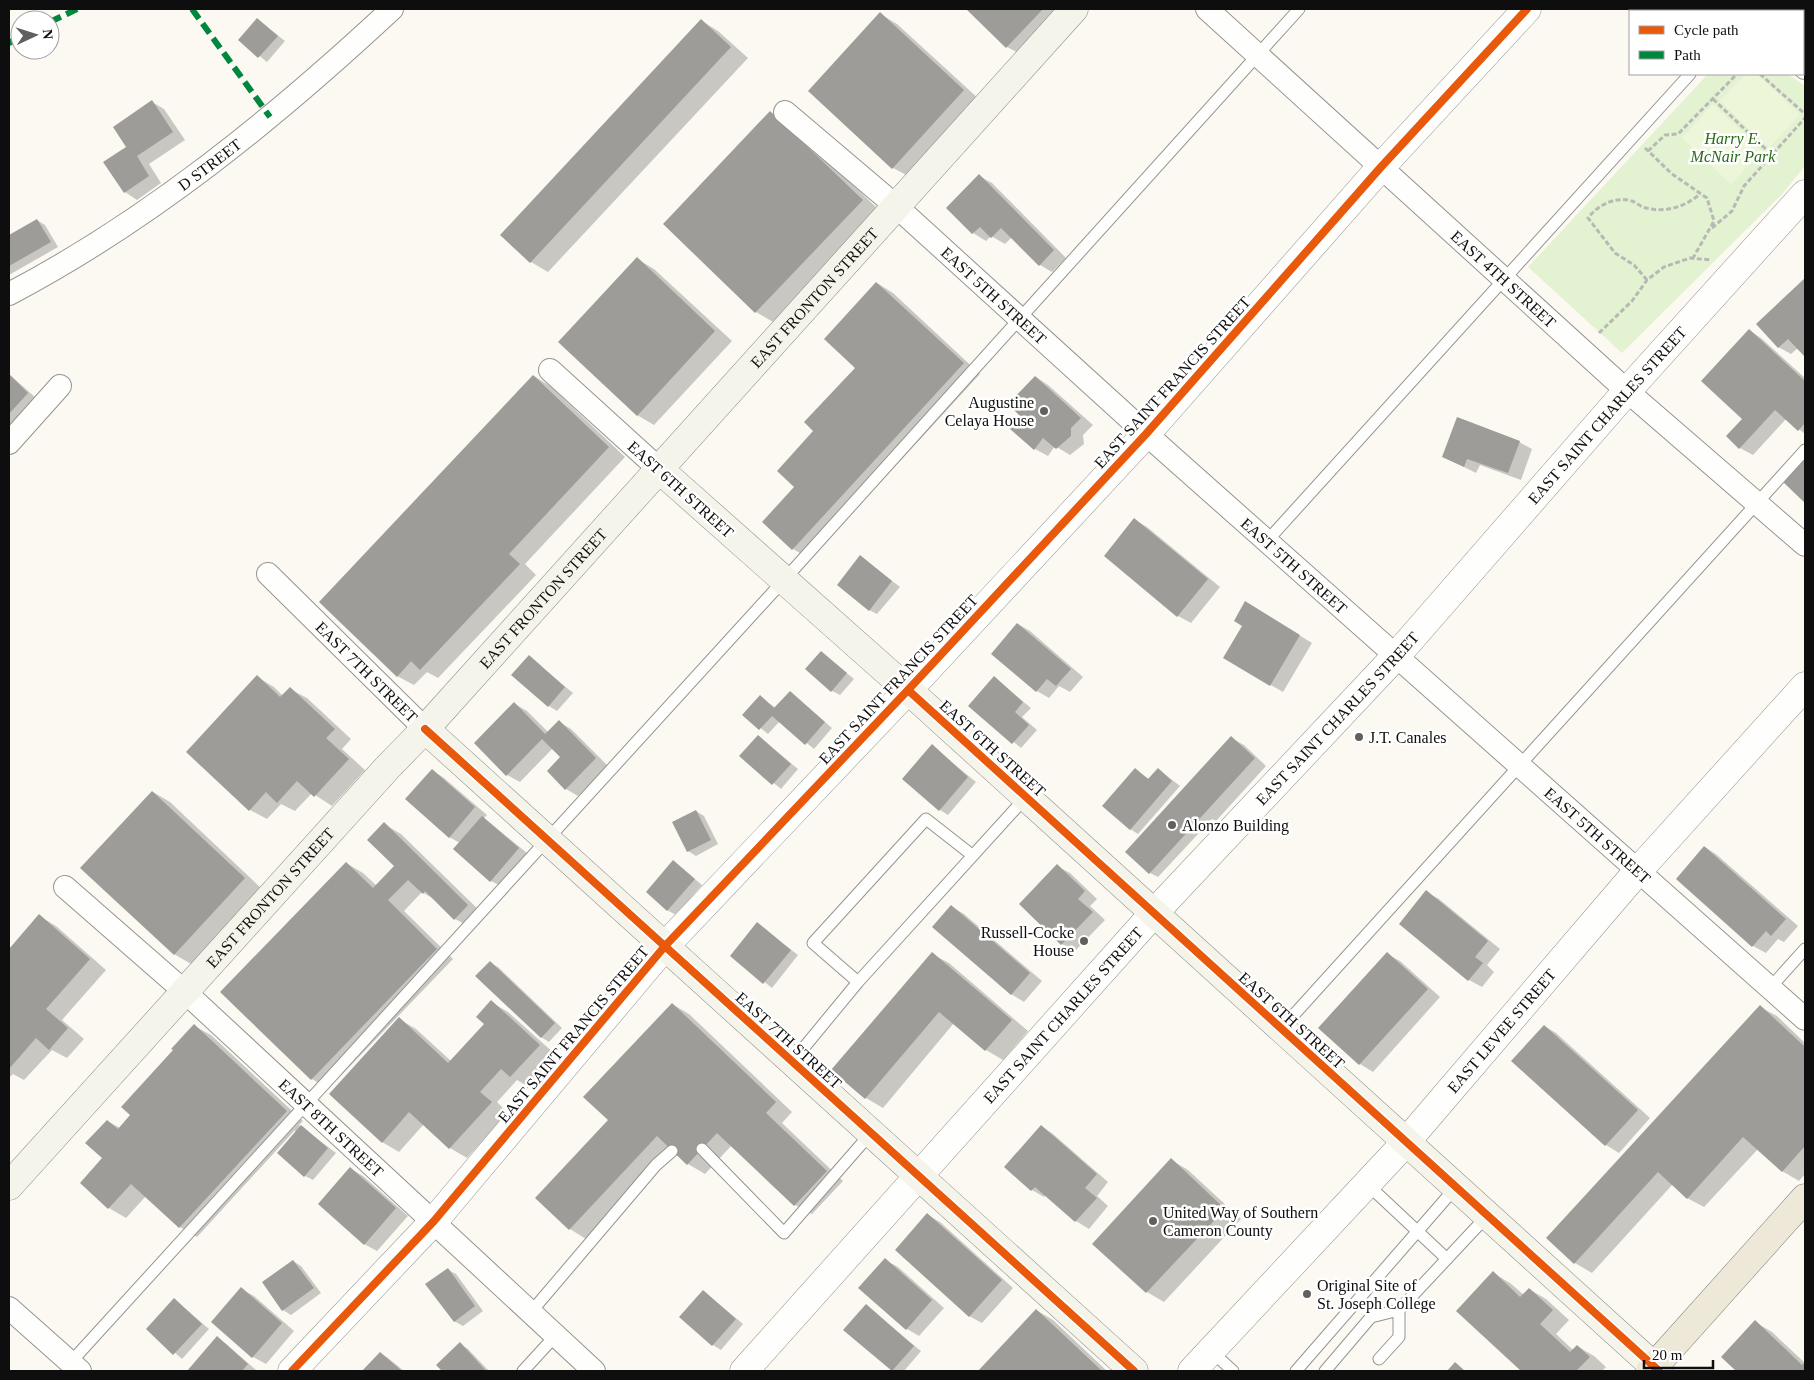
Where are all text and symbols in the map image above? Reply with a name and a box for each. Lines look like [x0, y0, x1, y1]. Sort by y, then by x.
north arrow [10, 10, 60, 60]
legend [1629, 10, 1804, 75]
text: Cycle path [1674, 22, 1739, 38]
text: N [40, 29, 55, 40]
text: Path [1674, 47, 1701, 63]
park label: Harry E. McNair Park [1690, 130, 1776, 165]
street label: D STREET [175, 135, 245, 194]
street label: EAST FRONTON STREET [747, 224, 882, 371]
street label: EAST 4TH STREET [1447, 227, 1559, 331]
street label: EAST 5TH STREET [938, 244, 1050, 348]
street label: EAST SAINT FRANCIS STREET [1091, 293, 1254, 472]
street label: EAST SAINT CHARLES STREET [1525, 323, 1690, 507]
place label: Augustine Celaya House [945, 394, 1034, 430]
marker: Augustine Celaya House [1038, 405, 1050, 417]
street label: EAST 6TH STREET [625, 438, 737, 541]
street label: EAST 5TH STREET [1238, 514, 1351, 617]
street label: EAST FRONTON STREET [476, 525, 611, 672]
street label: EAST SAINT FRANCIS STREET [815, 591, 981, 767]
street label: EAST 7TH STREET [312, 618, 421, 726]
street label: EAST SAINT CHARLES STREET [1253, 628, 1422, 808]
street label: EAST 6TH STREET [937, 697, 1049, 800]
place label: J.T. Canales [1369, 729, 1446, 746]
marker: J.T. Canales [1353, 731, 1365, 743]
street label: EAST 5TH STREET [1541, 784, 1654, 887]
place label: Alonzo Building [1182, 817, 1289, 835]
marker: Alonzo Building [1166, 819, 1178, 831]
street label: EAST FRONTON STREET [203, 825, 338, 971]
street label: EAST SAINT CHARLES STREET [980, 924, 1146, 1107]
place label: Russell-Cocke House [981, 924, 1074, 959]
marker: Russell-Cocke House [1078, 935, 1090, 947]
street label: EAST SAINT FRANCIS STREET [495, 943, 652, 1126]
street label: EAST LEVEE STREET [1444, 966, 1559, 1096]
street label: EAST 6TH STREET [1236, 969, 1348, 1072]
street label: EAST 7TH STREET [733, 989, 845, 1092]
street label: EAST 8TH STREET [275, 1076, 387, 1181]
place label: United Way of Southern Cameron County [1163, 1204, 1318, 1240]
marker: United Way of Southern Cameron County [1147, 1215, 1159, 1227]
place label: Original Site of St. Joseph College [1317, 1277, 1436, 1313]
marker: Original Site of St. Joseph College [1301, 1288, 1313, 1300]
scale bar [1644, 1338, 1713, 1370]
text: 20 m [1652, 1347, 1683, 1363]

